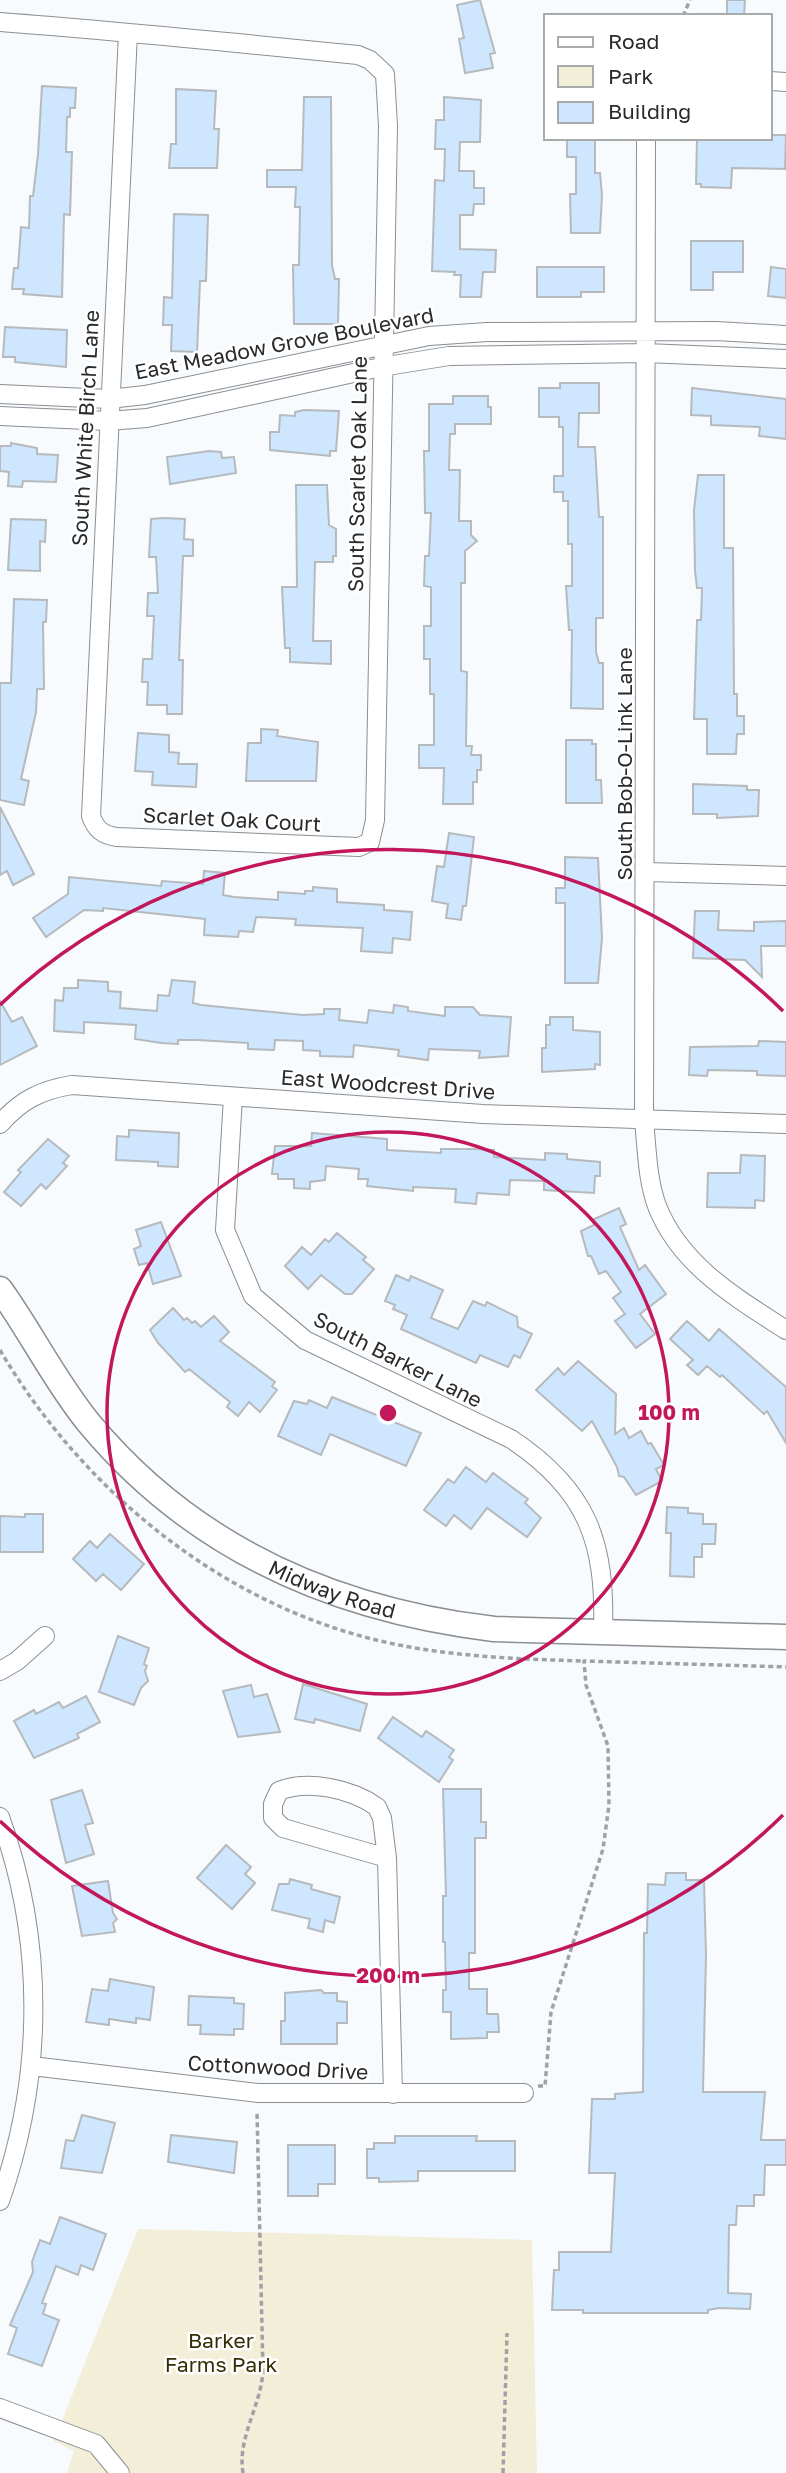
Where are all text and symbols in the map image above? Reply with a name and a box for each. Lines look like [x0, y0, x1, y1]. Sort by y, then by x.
legend [544, 14, 772, 140]
text: Road [608, 28, 659, 54]
text: Park [608, 63, 654, 89]
text: Building [608, 98, 691, 124]
street label: East Meadow Grove Boulevard [132, 301, 436, 385]
street label: South White Birch Lane [66, 309, 104, 547]
street label: South Scarlet Oak Lane [342, 356, 372, 592]
street label: South Bob-O-Link Lane [611, 647, 637, 881]
street label: Scarlet Oak Court [142, 801, 322, 837]
street label: East Woodcrest Drive [280, 1064, 496, 1104]
street label: South Barker Lane [309, 1305, 487, 1413]
text: 100 m [638, 1399, 700, 1425]
centre of rings [376, 1401, 400, 1425]
street label: Midway Road [265, 1554, 398, 1624]
text: 200 m [356, 1962, 420, 1988]
street label: Cottonwood Drive [187, 2049, 369, 2085]
park label: Barker Farms Park [165, 2327, 277, 2377]

